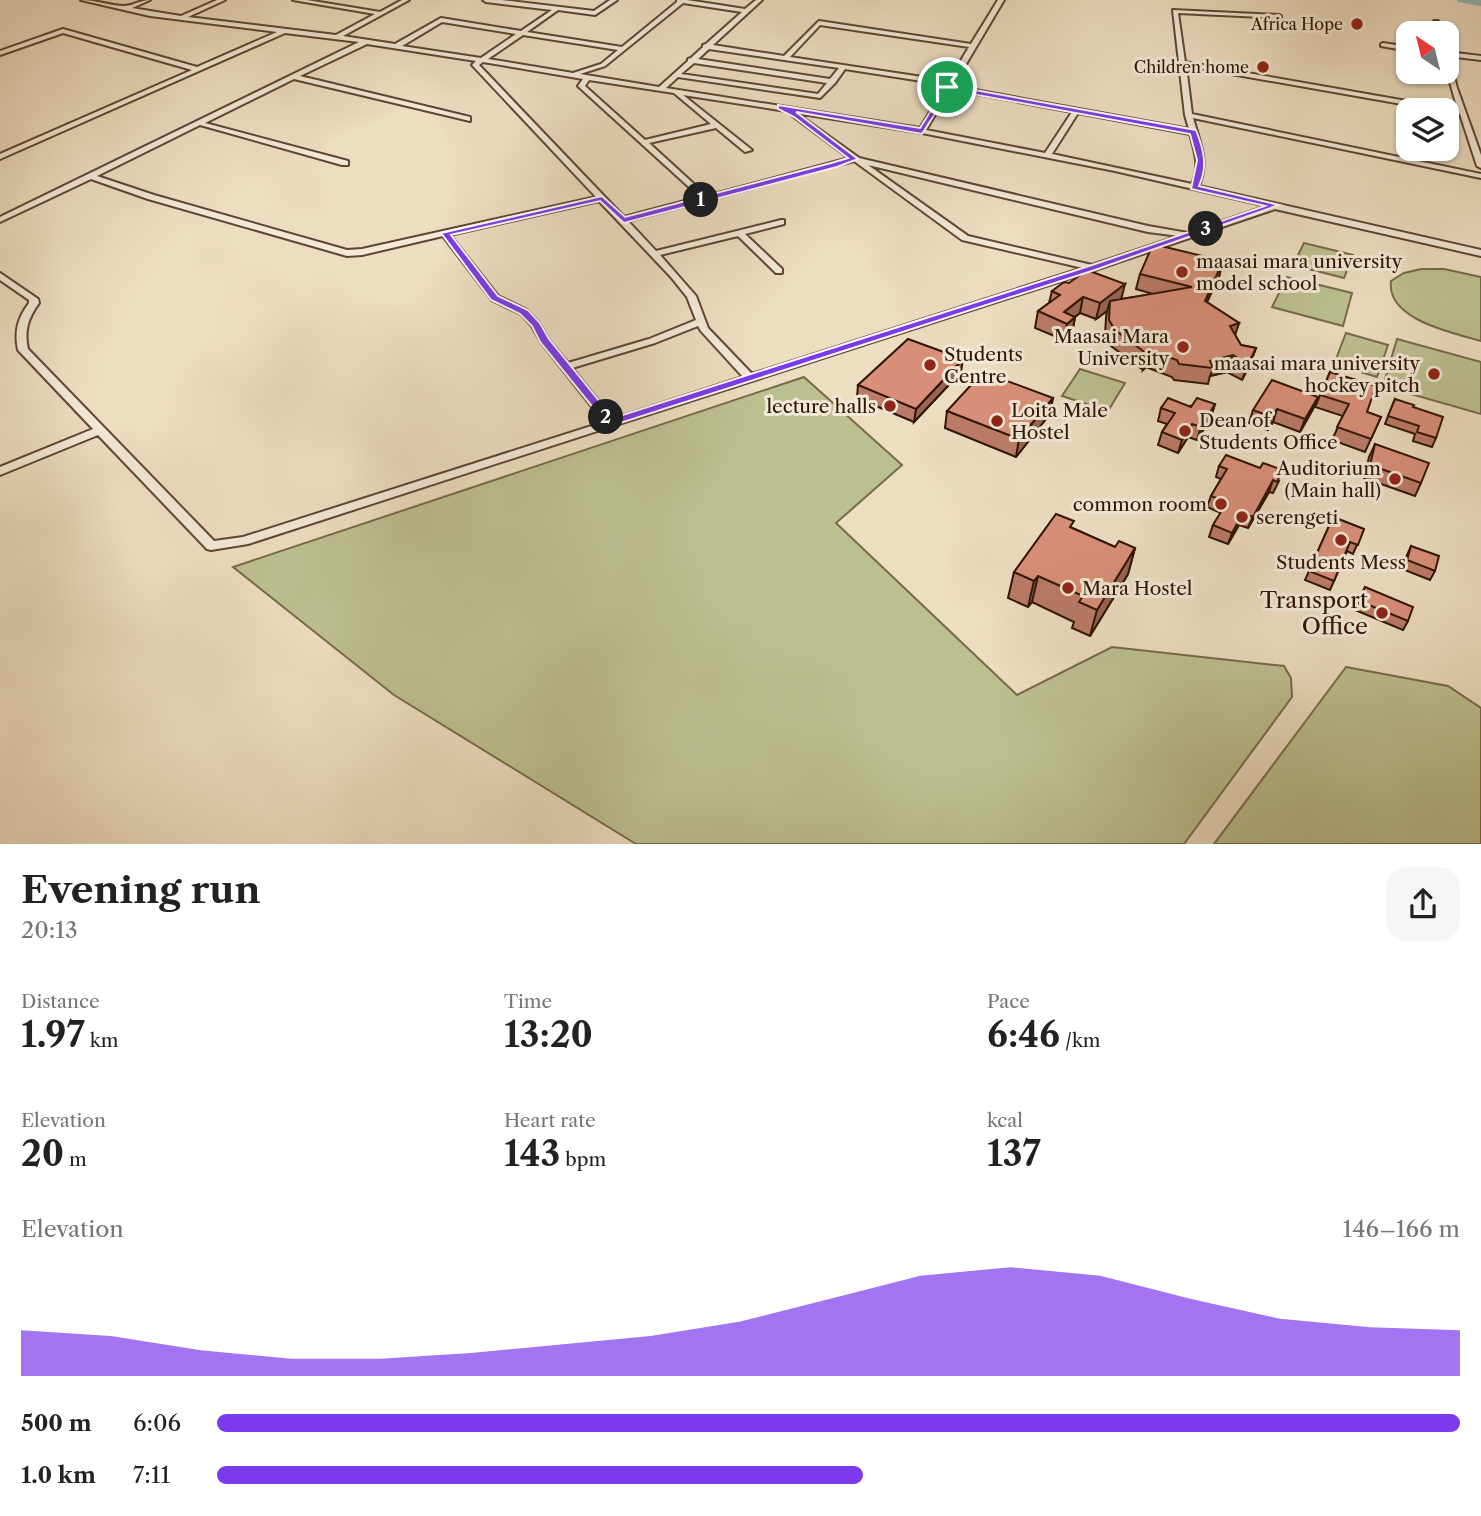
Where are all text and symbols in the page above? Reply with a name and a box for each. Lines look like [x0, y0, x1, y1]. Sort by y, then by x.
place label: Africa Hope [1250, 14, 1343, 34]
marker: Africa Hope [1349, 16, 1365, 32]
north arrow [1396, 21, 1460, 84]
map controls [1396, 21, 1459, 161]
pin [917, 57, 977, 117]
place label: Children home [1134, 57, 1249, 77]
marker: Children home [1255, 59, 1271, 75]
icon: arrive [928, 68, 966, 106]
button: layers [1396, 98, 1459, 161]
pin: 1 [684, 182, 718, 218]
text: 1 [696, 188, 705, 211]
pin: 3 [1188, 212, 1224, 246]
text: 3 [1200, 217, 1211, 240]
place label: maasai mara university model school [1196, 250, 1403, 295]
marker: maasai mara university model school [1174, 264, 1190, 280]
place label: Maasai Mara University [1054, 325, 1169, 370]
marker: Maasai Mara University [1175, 339, 1191, 355]
place label: Students Centre [944, 343, 1023, 388]
place label: maasai mara university hockey pitch [1214, 352, 1420, 397]
marker: Students Centre [922, 357, 938, 373]
marker: maasai mara university hockey pitch [1426, 366, 1442, 382]
place label: lecture halls [766, 395, 876, 418]
marker: lecture halls [882, 398, 898, 414]
place label: Loita Male Hostel [1011, 399, 1108, 444]
pin: 2 [588, 400, 624, 434]
text: 2 [600, 405, 611, 428]
place label: Dean of Students Office [1199, 409, 1338, 454]
marker: Loita Male Hostel [989, 413, 1005, 429]
marker: Dean of Students Office [1177, 423, 1193, 439]
place label: Auditorium (Main hall) [1276, 457, 1381, 502]
marker: Auditorium (Main hall) [1387, 471, 1403, 487]
place label: common room [1073, 493, 1207, 516]
marker: common room [1213, 496, 1229, 512]
place label: serengeti [1256, 506, 1338, 529]
marker: serengeti [1234, 509, 1250, 525]
marker: Students Mess [1333, 532, 1349, 548]
place label: Students Mess [1276, 551, 1406, 574]
place label: Mara Hostel [1082, 577, 1193, 600]
marker: Mara Hostel [1060, 580, 1076, 596]
place label: Transport Office [1260, 586, 1368, 640]
marker: Transport Office [1374, 605, 1390, 621]
text: Evening run [21, 866, 261, 913]
button: share [1386, 867, 1460, 941]
text: 20:13 [21, 916, 78, 944]
text: Distance [21, 990, 100, 1013]
text: Time [504, 990, 552, 1013]
text: Pace [987, 990, 1030, 1013]
text: 1.97 [21, 1013, 85, 1056]
text: 13:20 [504, 1013, 593, 1056]
text: 6:46 [987, 1013, 1060, 1056]
text: km [85, 1029, 119, 1052]
text: /km [1060, 1029, 1101, 1052]
text: Elevation [21, 1109, 106, 1132]
text: Heart rate [504, 1109, 596, 1132]
text: kcal [987, 1109, 1023, 1132]
text: 20 [21, 1132, 64, 1175]
text: 143 [504, 1132, 560, 1175]
text: 137 [987, 1132, 1041, 1175]
text: m [64, 1148, 87, 1171]
text: bpm [560, 1148, 606, 1171]
text: Elevation [21, 1215, 124, 1243]
text: 146–166 m [1343, 1215, 1460, 1243]
text: 500 m [21, 1409, 92, 1437]
text: 6:06 [133, 1409, 181, 1437]
text: 1.0 km [21, 1461, 96, 1489]
text: 7:11 [133, 1461, 170, 1489]

